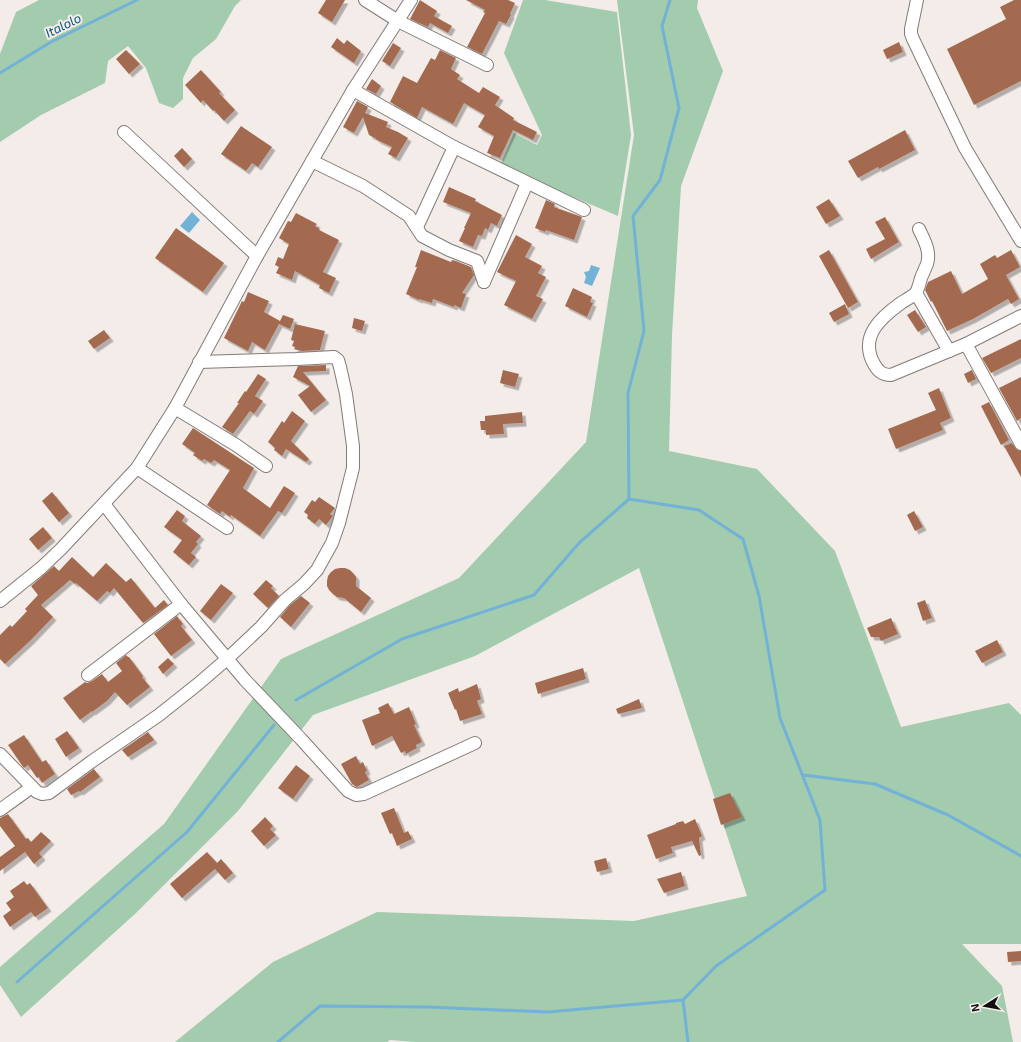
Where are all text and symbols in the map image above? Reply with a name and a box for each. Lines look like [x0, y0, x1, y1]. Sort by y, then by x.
water label: Italolo [42, 9, 84, 41]
north arrow [965, 986, 1005, 1026]
text: N [968, 1003, 982, 1013]

